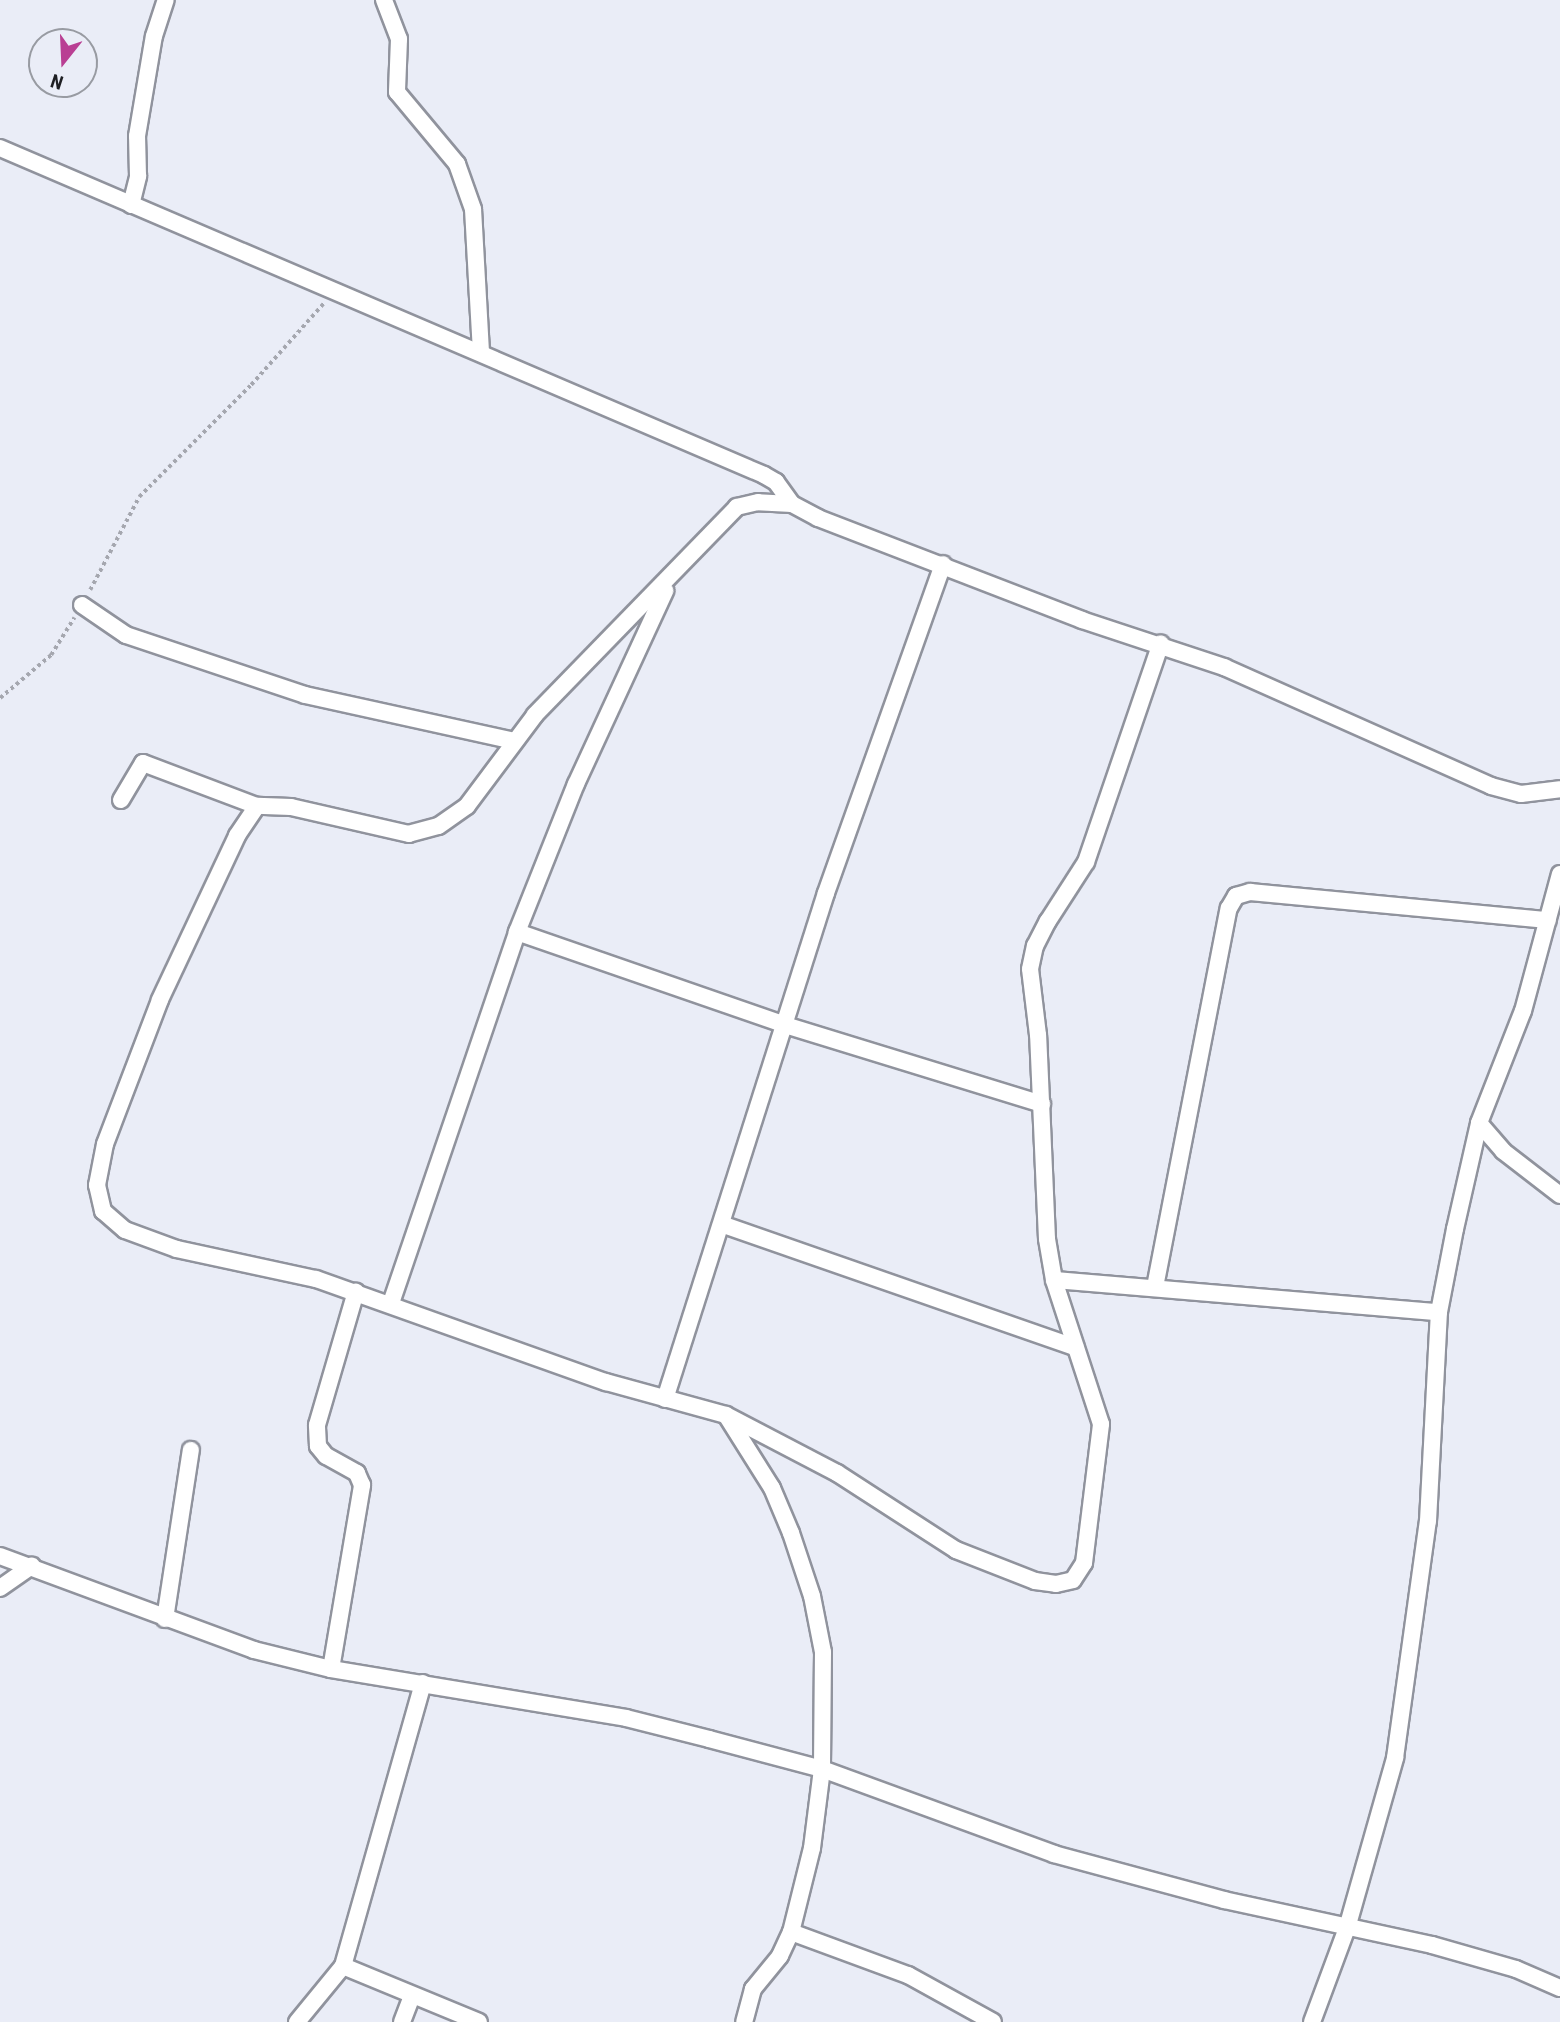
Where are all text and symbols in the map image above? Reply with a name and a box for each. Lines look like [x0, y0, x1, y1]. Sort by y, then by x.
north arrow [28, 28, 98, 98]
text: N [48, 69, 66, 94]

